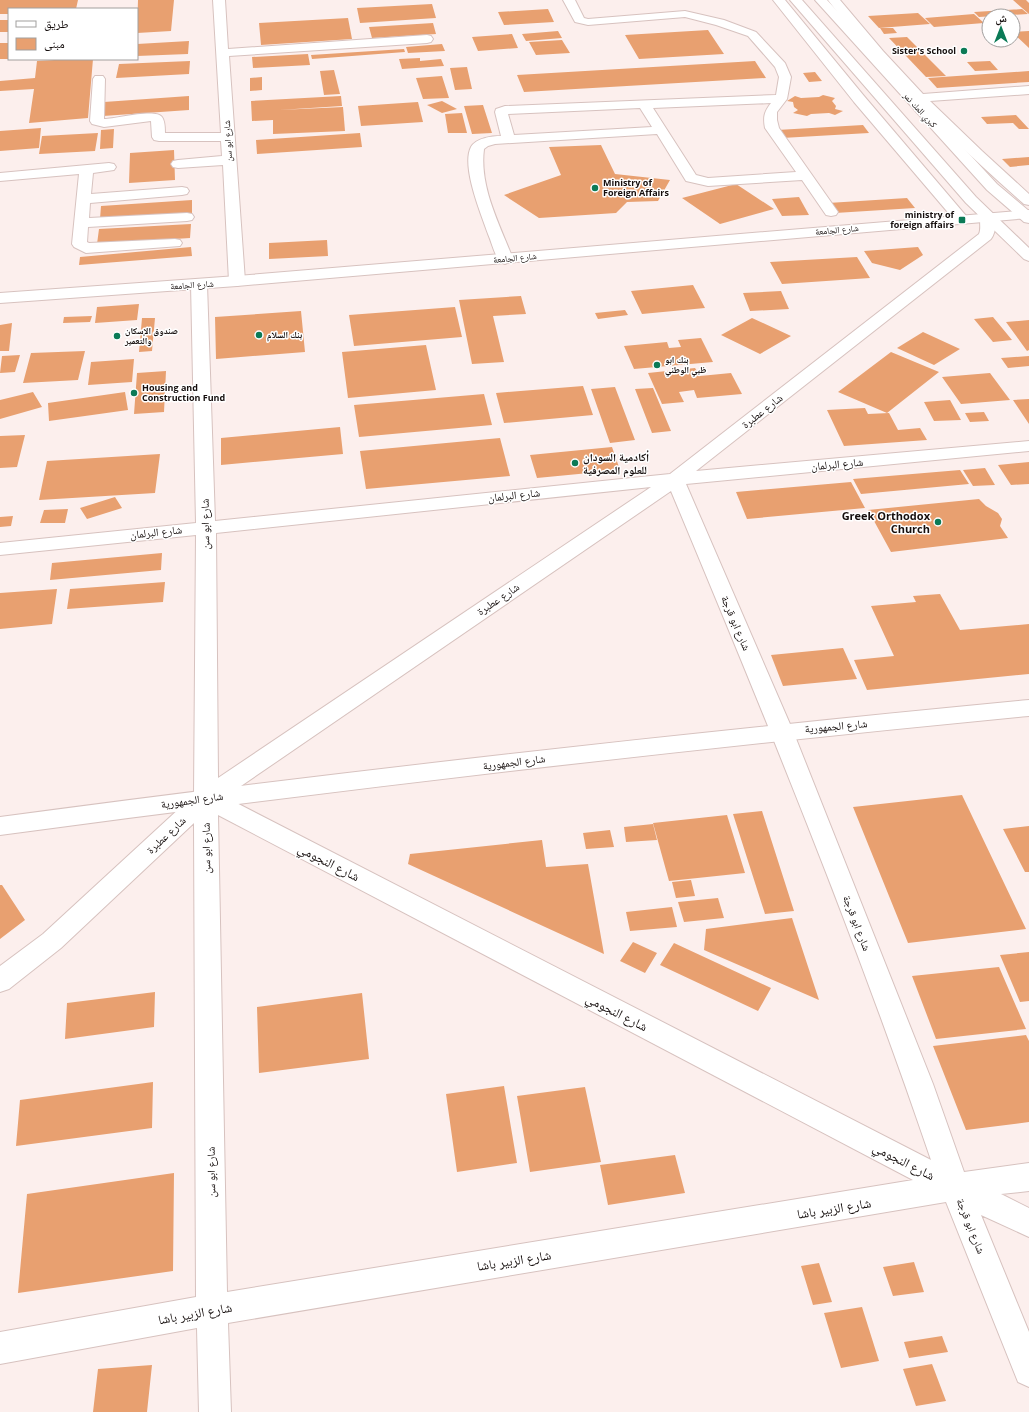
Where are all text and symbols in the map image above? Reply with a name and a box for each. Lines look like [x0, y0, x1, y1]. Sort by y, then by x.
legend [8, 8, 138, 60]
north arrow [981, 8, 1021, 48]
text: ش [995, 10, 1007, 26]
text: طريق [44, 15, 69, 32]
text: مبنى [44, 35, 65, 52]
place label: Sister's School [892, 44, 956, 57]
marker: Sister's School [959, 46, 969, 56]
street label: كبري المك نمر [899, 88, 940, 131]
street label: شارع ابو سن [220, 120, 235, 162]
place label: Ministry of Foreign Affairs [603, 176, 669, 199]
marker: Ministry of Foreign Affairs [590, 183, 600, 193]
place label: ministry of foreign affairs [890, 208, 955, 231]
marker: ministry of foreign affairs [957, 215, 967, 225]
street label: شارع الجامعة [815, 221, 859, 238]
street label: شارع الجامعة [493, 249, 537, 266]
street label: شارع الجامعة [170, 276, 214, 293]
place label: صندوق الإسكان والتعمير [124, 324, 178, 347]
place label: بنك السلام [267, 328, 303, 342]
marker: بنك السلام [254, 330, 264, 340]
marker: صندوق الإسكان والتعمير [112, 331, 122, 341]
place label: بنك ابو ظبي الوطني [665, 353, 706, 377]
marker: بنك ابو ظبي الوطني [652, 360, 662, 370]
place label: Housing and Construction Fund [142, 381, 225, 404]
marker: Housing and Construction Fund [129, 388, 139, 398]
street label: شارع عطبرة [738, 390, 785, 431]
place label: أكادمية السودان للعلوم المصرفية [583, 449, 649, 478]
street label: شارع البرلمان [810, 454, 864, 473]
marker: أكادمية السودان للعلوم المصرفية [570, 458, 580, 468]
street label: شارع البرلمان [487, 484, 541, 505]
street label: شارع ابو سن [197, 498, 212, 550]
place label: Greek Orthodox Church [842, 508, 931, 536]
marker: Greek Orthodox Church [933, 517, 943, 527]
street label: شارع البرلمان [129, 521, 183, 542]
street label: شارع عطبرة [473, 579, 522, 618]
street label: شارع ابو قرجة [718, 593, 755, 653]
street label: شارع الجمهورية [804, 715, 868, 736]
street label: شارع الجمهورية [482, 750, 546, 773]
street label: شارع الجمهورية [160, 788, 224, 811]
street label: شارع عطبرة [143, 813, 188, 857]
street label: شارع ابو سن [198, 822, 213, 874]
street label: شارع النجومي [294, 839, 363, 887]
street label: شارع ابو قرجة [840, 893, 875, 953]
street label: شارع النجومي [582, 989, 651, 1037]
street label: شارع النجومي [869, 1138, 938, 1186]
street label: شارع ابو سن [203, 1146, 218, 1198]
street label: شارع الزبير باشا [796, 1193, 873, 1224]
street label: شارع ابو قرجة [954, 1196, 989, 1256]
street label: شارع الزبير باشا [476, 1245, 553, 1276]
street label: شارع الزبير باشا [157, 1298, 234, 1329]

